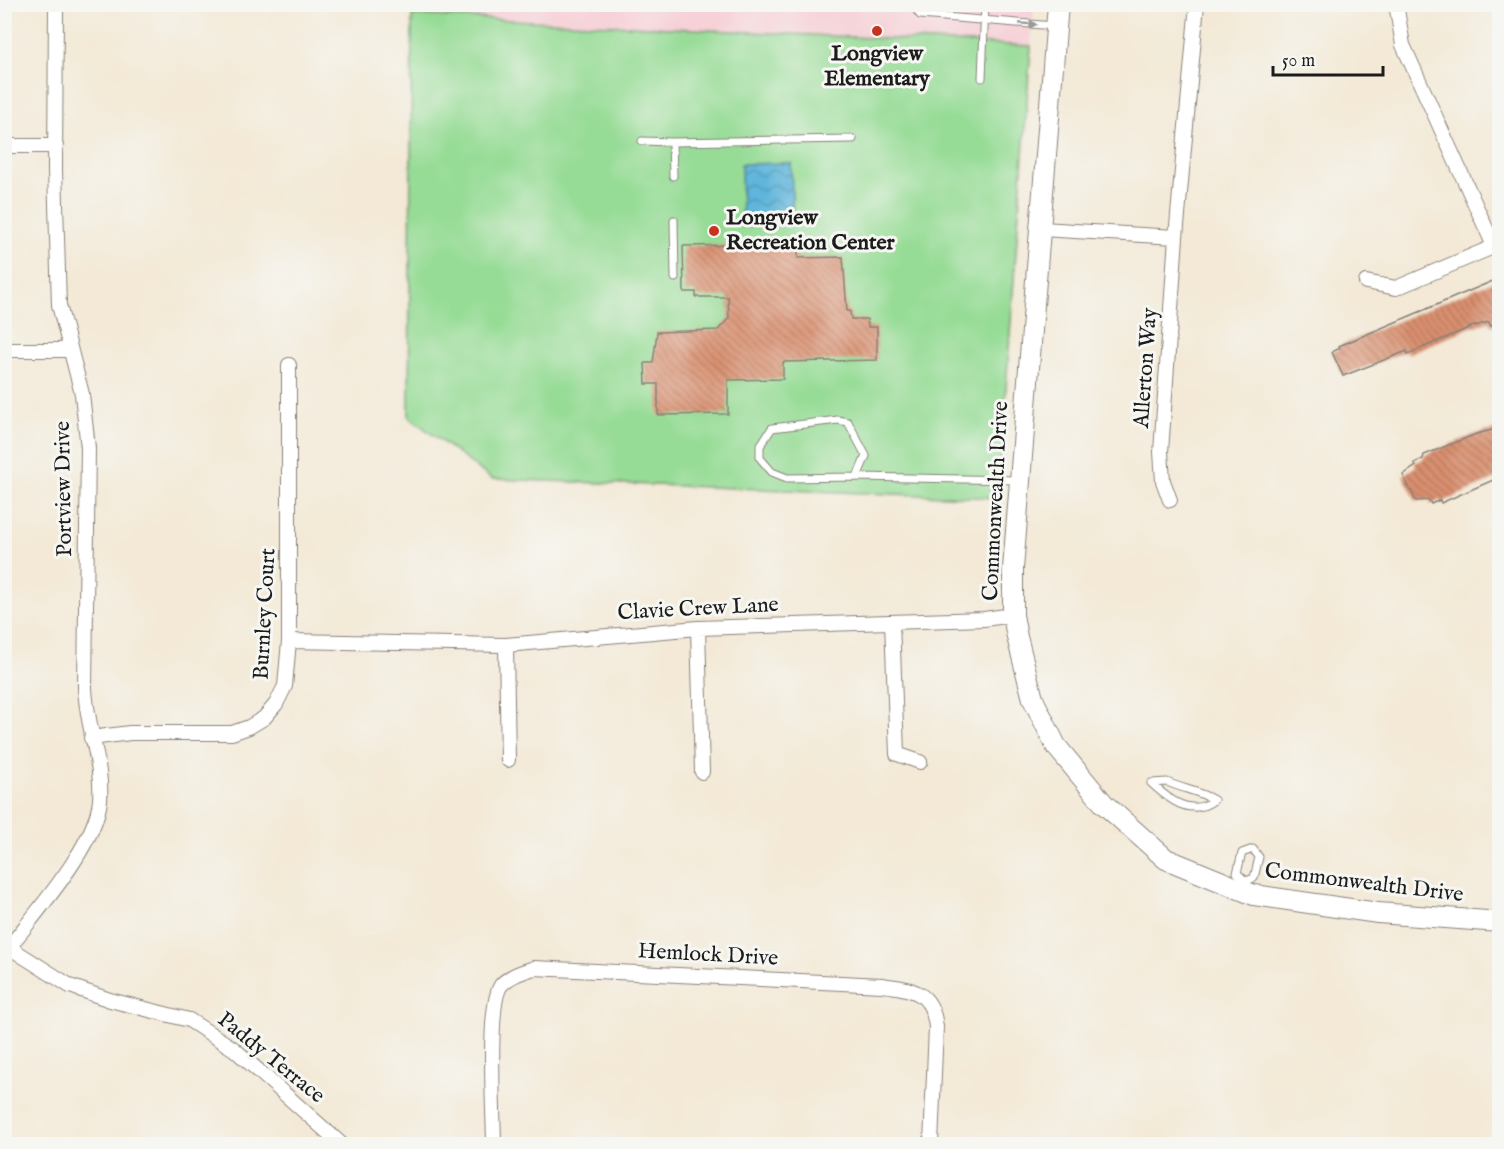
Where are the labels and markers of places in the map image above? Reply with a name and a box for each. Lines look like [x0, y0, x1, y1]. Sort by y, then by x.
marker: Longview Elementary [870, 24, 884, 38]
place label: Longview Elementary [824, 40, 931, 93]
place label: Longview Recreation Center [726, 204, 896, 257]
marker: Longview Recreation Center [707, 224, 721, 238]

